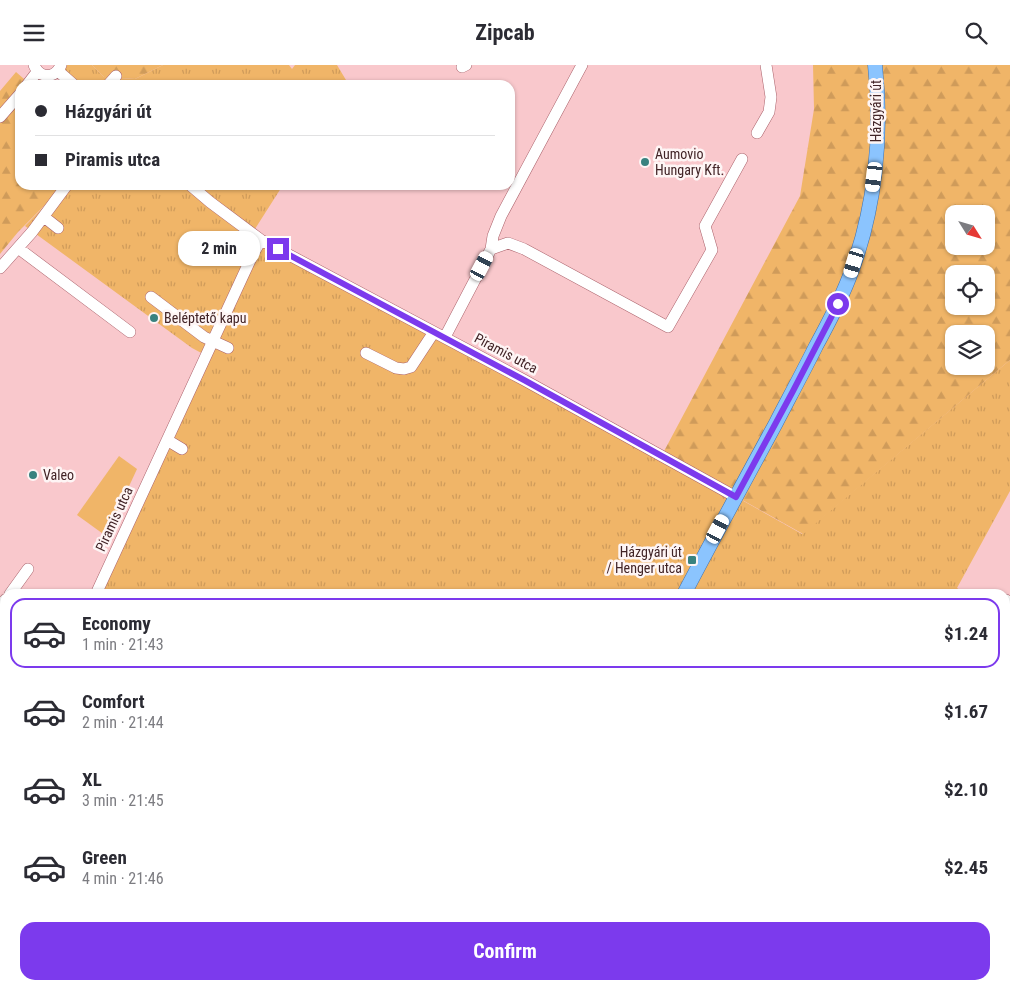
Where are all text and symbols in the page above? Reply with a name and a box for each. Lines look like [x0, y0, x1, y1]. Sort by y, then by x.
icon: menu [20, 19, 48, 47]
icon: search [962, 19, 990, 47]
text: Zipcab [475, 20, 535, 45]
street label: Házgyári út [868, 80, 884, 142]
text: Házgyári út [65, 100, 152, 123]
place label: Aumovio Hungary Kft. [655, 146, 724, 178]
text: Piramis utca [65, 148, 160, 171]
marker: Aumovio Hungary Kft. [639, 156, 651, 168]
car [864, 161, 883, 193]
north arrow [945, 205, 995, 255]
map controls [945, 205, 995, 375]
callout: 2 min [178, 231, 260, 267]
route end [267, 238, 289, 260]
text: 2 min [201, 239, 237, 258]
car [842, 246, 865, 280]
car [468, 249, 495, 283]
button: locate [945, 265, 995, 315]
route start [827, 293, 849, 315]
place label: Beléptető kapu [164, 310, 247, 326]
marker: Beléptető kapu [148, 312, 160, 324]
button: layers [945, 325, 995, 375]
street label: Piramis utca [472, 330, 540, 376]
place label: Valeo [43, 467, 74, 483]
marker: Valeo [27, 469, 39, 481]
street label: Piramis utca [92, 484, 136, 554]
car [704, 512, 731, 546]
place label: Házgyári út / Henger utca [607, 544, 682, 576]
marker: Házgyári út / Henger utca [686, 554, 698, 566]
icon: car [22, 611, 67, 656]
text: Economy [82, 612, 151, 635]
text: $1.24 [944, 622, 988, 645]
text: 1 min · 21:43 [82, 635, 164, 654]
icon: car [22, 689, 67, 734]
text: Comfort [82, 690, 145, 713]
text: $1.67 [944, 700, 988, 723]
text: 2 min · 21:44 [82, 713, 164, 732]
icon: car [22, 767, 67, 812]
text: XL [82, 768, 102, 791]
text: $2.10 [944, 778, 988, 801]
text: 3 min · 21:45 [82, 791, 164, 810]
icon: car [22, 845, 67, 890]
text: Green [82, 846, 127, 869]
text: $2.45 [944, 856, 988, 879]
text: 4 min · 21:46 [82, 869, 164, 888]
button: Confirm [20, 922, 990, 980]

